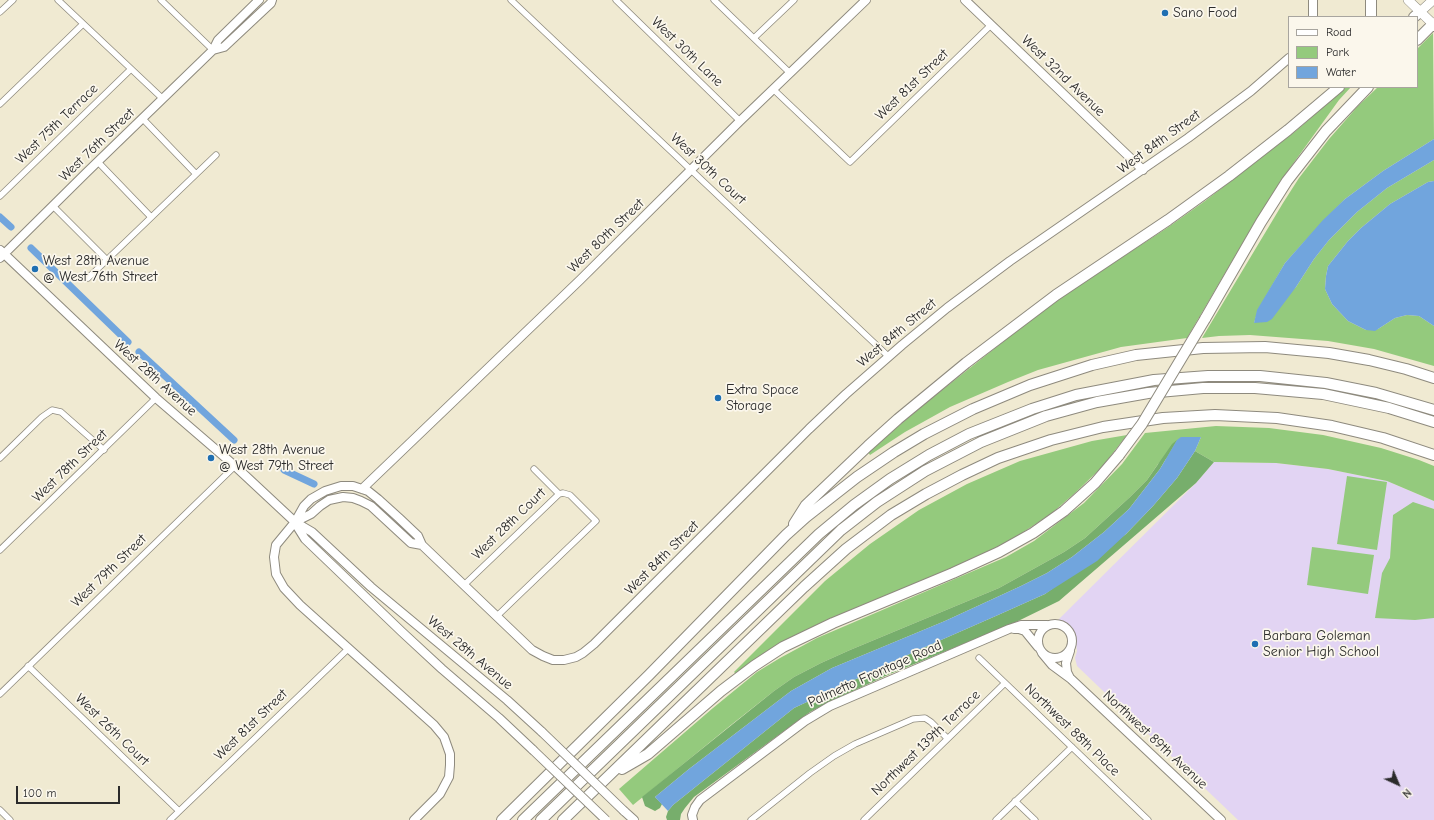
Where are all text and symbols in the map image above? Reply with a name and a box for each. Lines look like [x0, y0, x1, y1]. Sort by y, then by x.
place label: Sano Food [1173, 5, 1237, 21]
marker: Sano Food [1160, 8, 1170, 18]
street label: West 30th Lane [648, 14, 726, 90]
legend [1288, 16, 1418, 88]
text: Road [1326, 25, 1352, 39]
street label: West 32nd Avenue [1018, 32, 1108, 120]
text: Park [1326, 45, 1349, 59]
street label: West 81st Street [872, 46, 952, 124]
text: Water [1326, 65, 1356, 79]
street label: West 75th Terrace [12, 80, 102, 168]
street label: West 76th Street [56, 105, 138, 185]
street label: West 84th Street [1114, 106, 1204, 178]
street label: West 30th Court [667, 130, 749, 208]
street label: West 80th Street [564, 195, 648, 277]
place label: West 28th Avenue @ West 76th Street [43, 253, 157, 286]
marker: West 28th Avenue @ West 76th Street [30, 264, 40, 274]
street label: West 84th Street [854, 295, 940, 371]
street label: West 28th Avenue [110, 336, 200, 420]
place label: Extra Space Storage [726, 382, 798, 414]
marker: Extra Space Storage [713, 393, 723, 403]
street label: West 78th Street [29, 426, 111, 506]
place label: West 28th Avenue @ West 79th Street [219, 442, 333, 474]
marker: West 28th Avenue @ West 79th Street [206, 453, 216, 463]
street label: West 28th Court [469, 485, 549, 563]
street label: West 84th Street [621, 517, 703, 599]
street label: West 79th Street [68, 531, 150, 611]
street label: West 28th Avenue [424, 612, 516, 694]
place label: Barbara Goleman Senior High School [1263, 628, 1379, 660]
street label: Palmetto Frontage Road [806, 637, 944, 711]
marker: Barbara Goleman Senior High School [1250, 639, 1260, 649]
street label: Northwest 88th Place [1021, 680, 1123, 780]
street label: West 81st Street [211, 686, 291, 764]
street label: Northwest 139th Terrace [868, 687, 984, 799]
street label: Northwest 89th Avenue [1099, 687, 1211, 793]
street label: West 26th Court [71, 690, 153, 770]
north arrow [1378, 764, 1418, 804]
scale bar [18, 778, 122, 804]
text: 100 m [23, 786, 56, 800]
text: N [1400, 786, 1414, 800]

